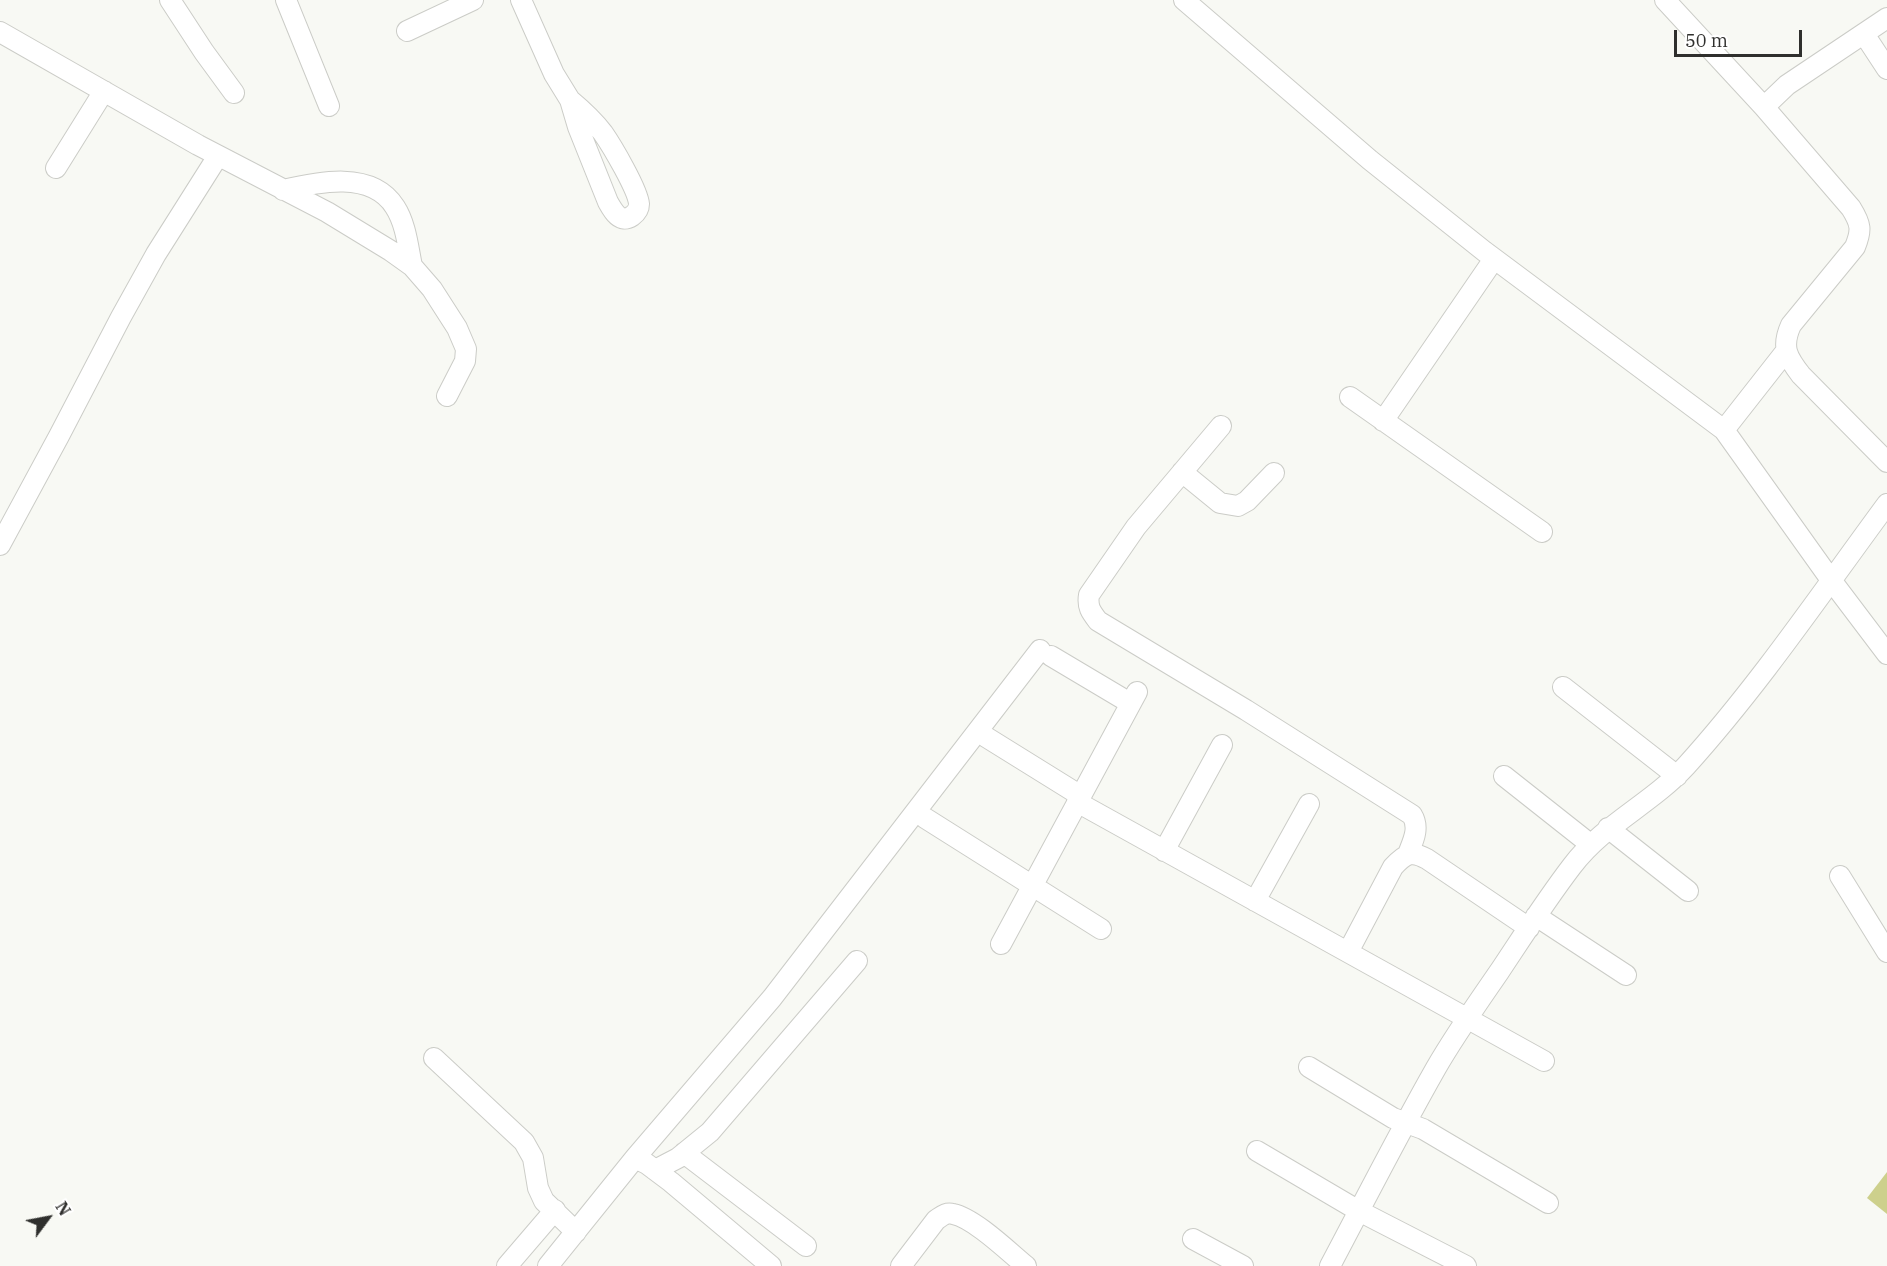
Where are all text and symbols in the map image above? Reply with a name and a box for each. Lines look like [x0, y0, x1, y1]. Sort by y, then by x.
scale bar [1677, 18, 1804, 56]
text: 50 m [1685, 29, 1728, 52]
north arrow [18, 1188, 78, 1248]
text: N [51, 1198, 75, 1219]

